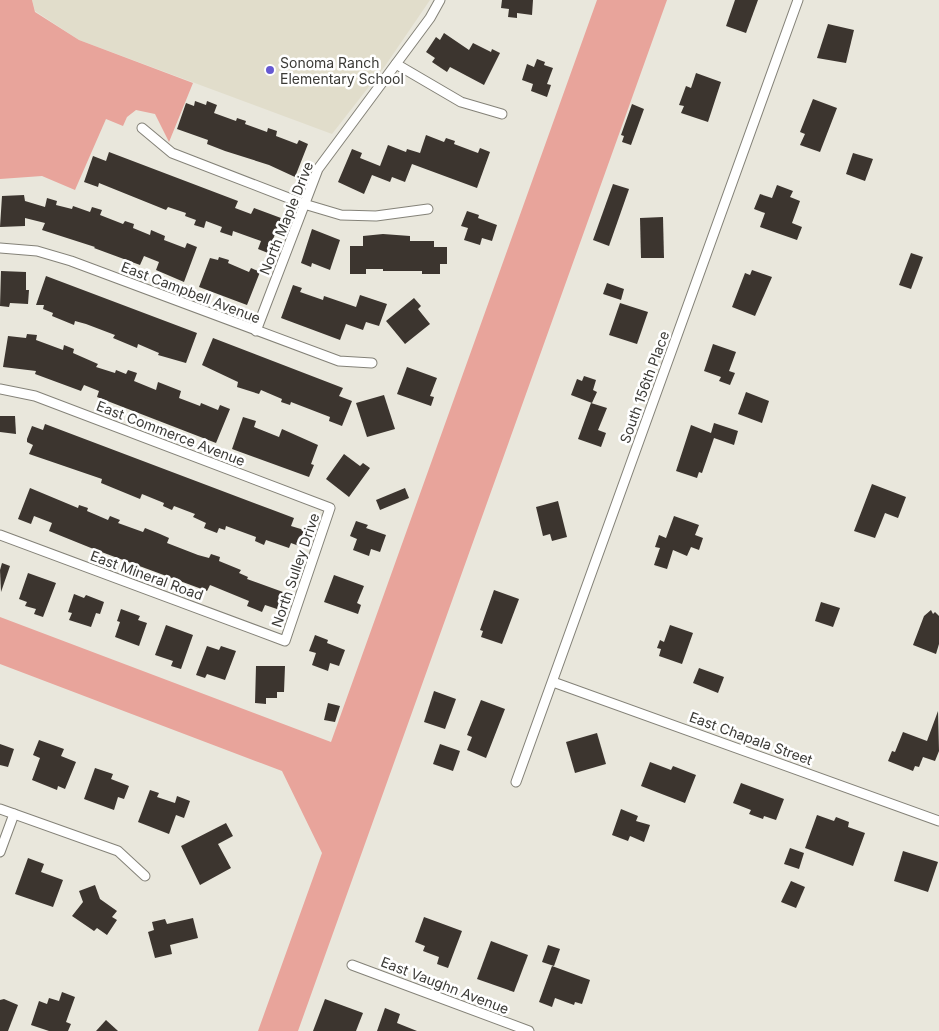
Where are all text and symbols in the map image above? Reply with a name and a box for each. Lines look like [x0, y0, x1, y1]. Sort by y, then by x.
place label: Sonoma Ranch Elementary School [280, 54, 404, 87]
marker: Sonoma Ranch Elementary School [264, 64, 276, 76]
street label: North Maple Drive [256, 159, 316, 277]
street label: East Campbell Avenue [119, 258, 263, 326]
street label: South 156th Place [616, 328, 672, 446]
street label: East Commerce Avenue [94, 397, 248, 469]
street label: North Sulley Drive [267, 511, 323, 629]
street label: East Mineral Road [88, 547, 206, 603]
street label: East Chapala Street [687, 708, 815, 768]
street label: East Vaughn Avenue [379, 953, 511, 1017]

